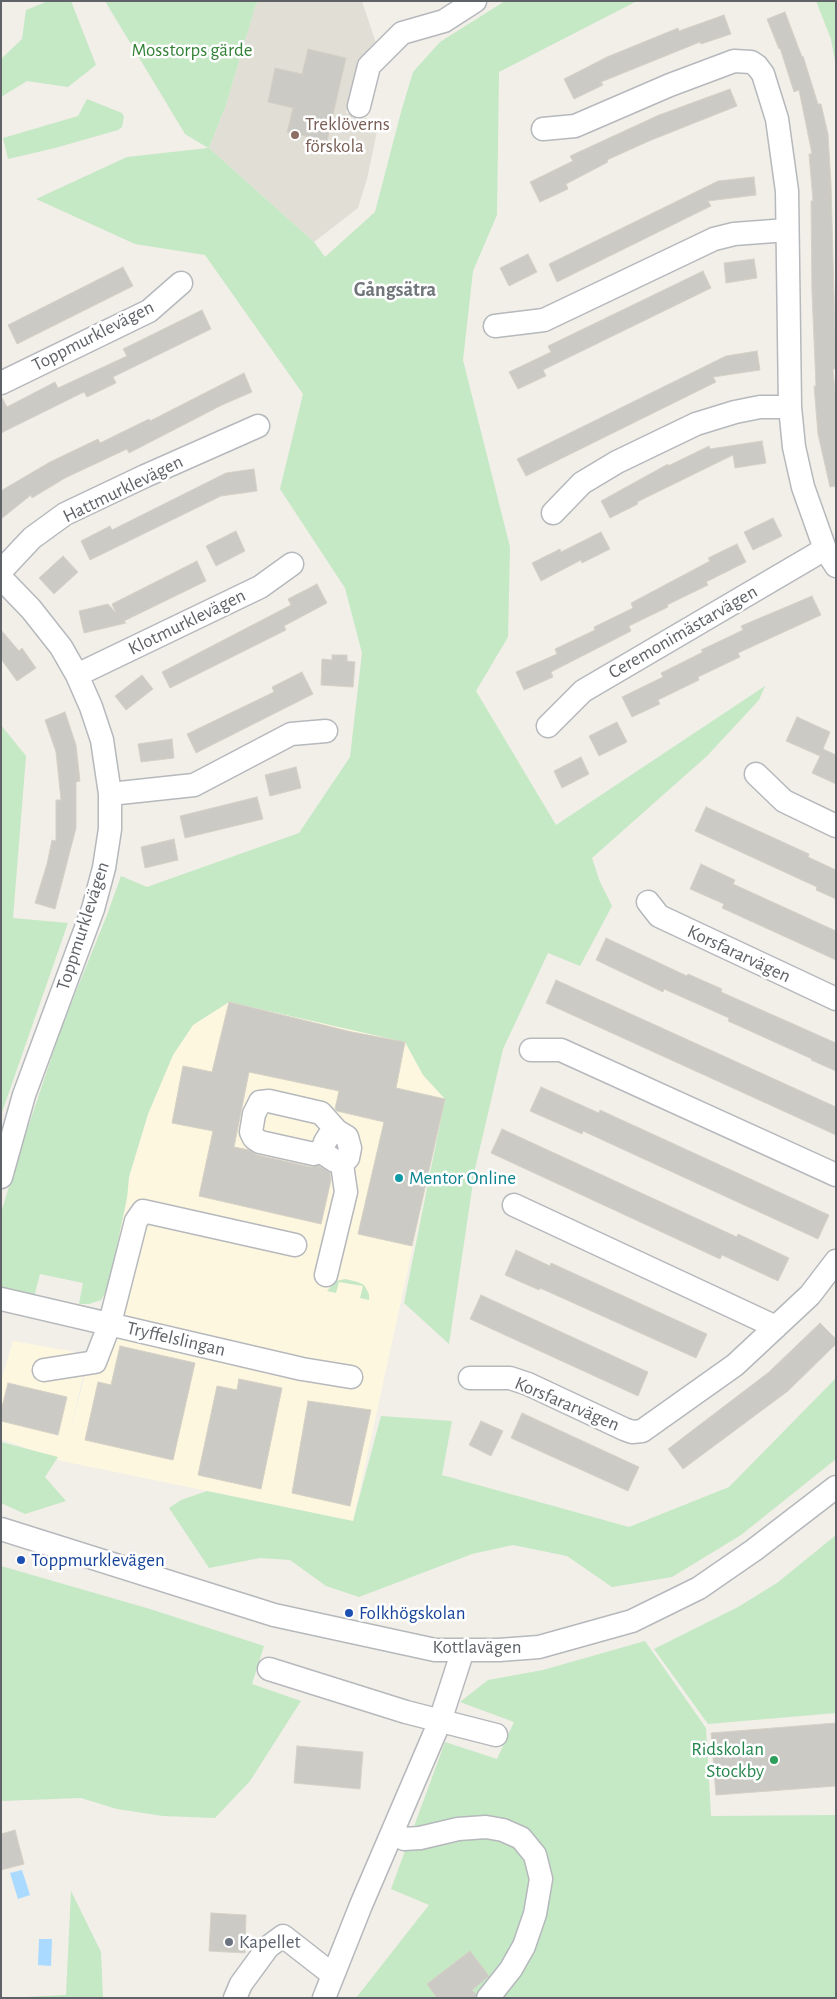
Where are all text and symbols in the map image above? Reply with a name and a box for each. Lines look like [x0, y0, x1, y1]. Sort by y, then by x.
park label: Mosstorps gärde [131, 39, 253, 61]
place label: Treklöverns förskola [305, 113, 390, 157]
marker: Treklöverns förskola [289, 129, 301, 141]
district label: Gångsätra [354, 278, 436, 302]
street label: Toppmurklevägen [28, 295, 158, 377]
street label: Hattmurklevägen [59, 450, 187, 528]
street label: Ceremonimästarvägen [604, 580, 762, 684]
street label: Klotmurklevägen [125, 584, 249, 660]
street label: Toppmurklevägen [51, 859, 115, 993]
street label: Korsfararvägen [684, 920, 794, 988]
place label: Mentor Online [409, 1167, 516, 1189]
marker: Mentor Online [393, 1172, 405, 1184]
street label: Tryffelslingan [124, 1317, 228, 1361]
street label: Korsfararvägen [511, 1372, 623, 1436]
place label: Toppmurklevägen [31, 1549, 165, 1571]
marker: Toppmurklevägen [15, 1554, 27, 1566]
place label: Folkhögskolan [359, 1602, 466, 1624]
marker: Folkhögskolan [343, 1607, 355, 1619]
street label: Kottlavägen [433, 1636, 521, 1658]
place label: Ridskolan Stockby [691, 1738, 764, 1782]
marker: Ridskolan Stockby [768, 1754, 780, 1766]
place label: Kapellet [239, 1931, 301, 1953]
marker: Kapellet [223, 1936, 235, 1948]

